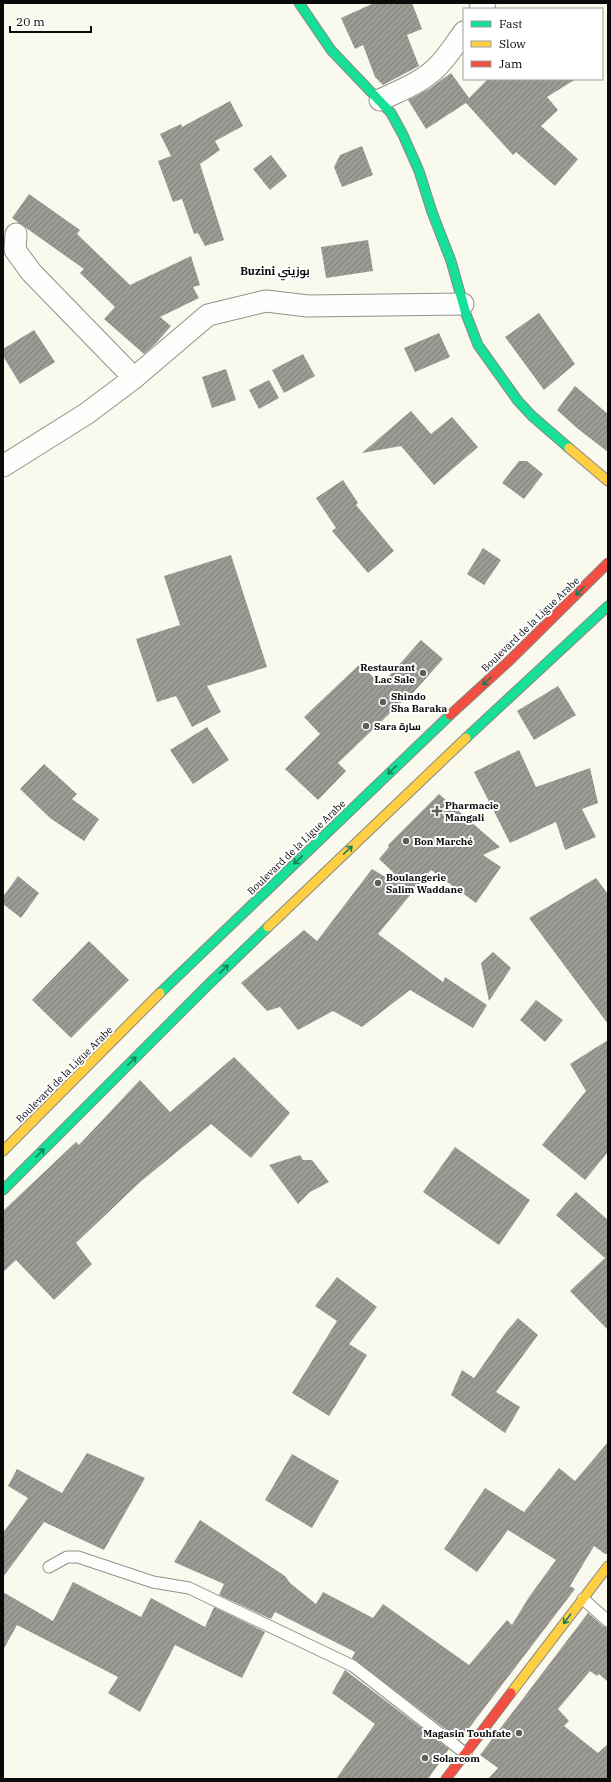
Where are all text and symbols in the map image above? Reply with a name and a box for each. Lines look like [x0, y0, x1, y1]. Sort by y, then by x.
scale bar [10, 8, 91, 34]
legend [463, 8, 603, 80]
text: 20 m [16, 14, 45, 29]
text: Fast [499, 16, 523, 31]
text: Slow [499, 36, 526, 51]
text: Jam [499, 56, 523, 71]
district label: Buzini بوزيني [240, 264, 310, 281]
street label: Boulevard de la Ligue Arabe [479, 574, 582, 675]
one-way arrow [575, 586, 585, 595]
place label: Restaurant Lac Sale [360, 661, 415, 686]
marker: Restaurant Lac Sale [418, 668, 428, 678]
one-way arrow [482, 676, 492, 686]
place label: Shindo Sha Baraka [391, 690, 447, 715]
marker: Shindo Sha Baraka [378, 697, 388, 707]
place label: Sara سارة [374, 720, 421, 733]
marker: Sara سارة [361, 721, 371, 731]
one-way arrow [387, 765, 397, 774]
street label: Boulevard de la Ligue Arabe [245, 797, 348, 898]
place label: Pharmacie Mangali [445, 799, 499, 824]
marker: Pharmacie Mangali [432, 806, 442, 816]
place label: Bon Marché [414, 835, 473, 848]
marker: Bon Marché [401, 836, 411, 846]
one-way arrow [343, 845, 353, 855]
one-way arrow [293, 855, 303, 865]
place label: Boulangerie Salim Waddane [386, 871, 463, 896]
marker: Boulangerie Salim Waddane [373, 878, 383, 888]
one-way arrow [219, 964, 229, 974]
street label: Boulevard de la Ligue Arabe [13, 1023, 115, 1125]
one-way arrow [127, 1056, 137, 1066]
one-way arrow [35, 1148, 45, 1158]
one-way arrow [563, 1614, 571, 1625]
place label: Magasin Touhfate [423, 1727, 511, 1740]
marker: Magasin Touhfate [514, 1728, 524, 1738]
place label: Solarcom [433, 1752, 480, 1765]
marker: Solarcom [420, 1753, 430, 1763]

